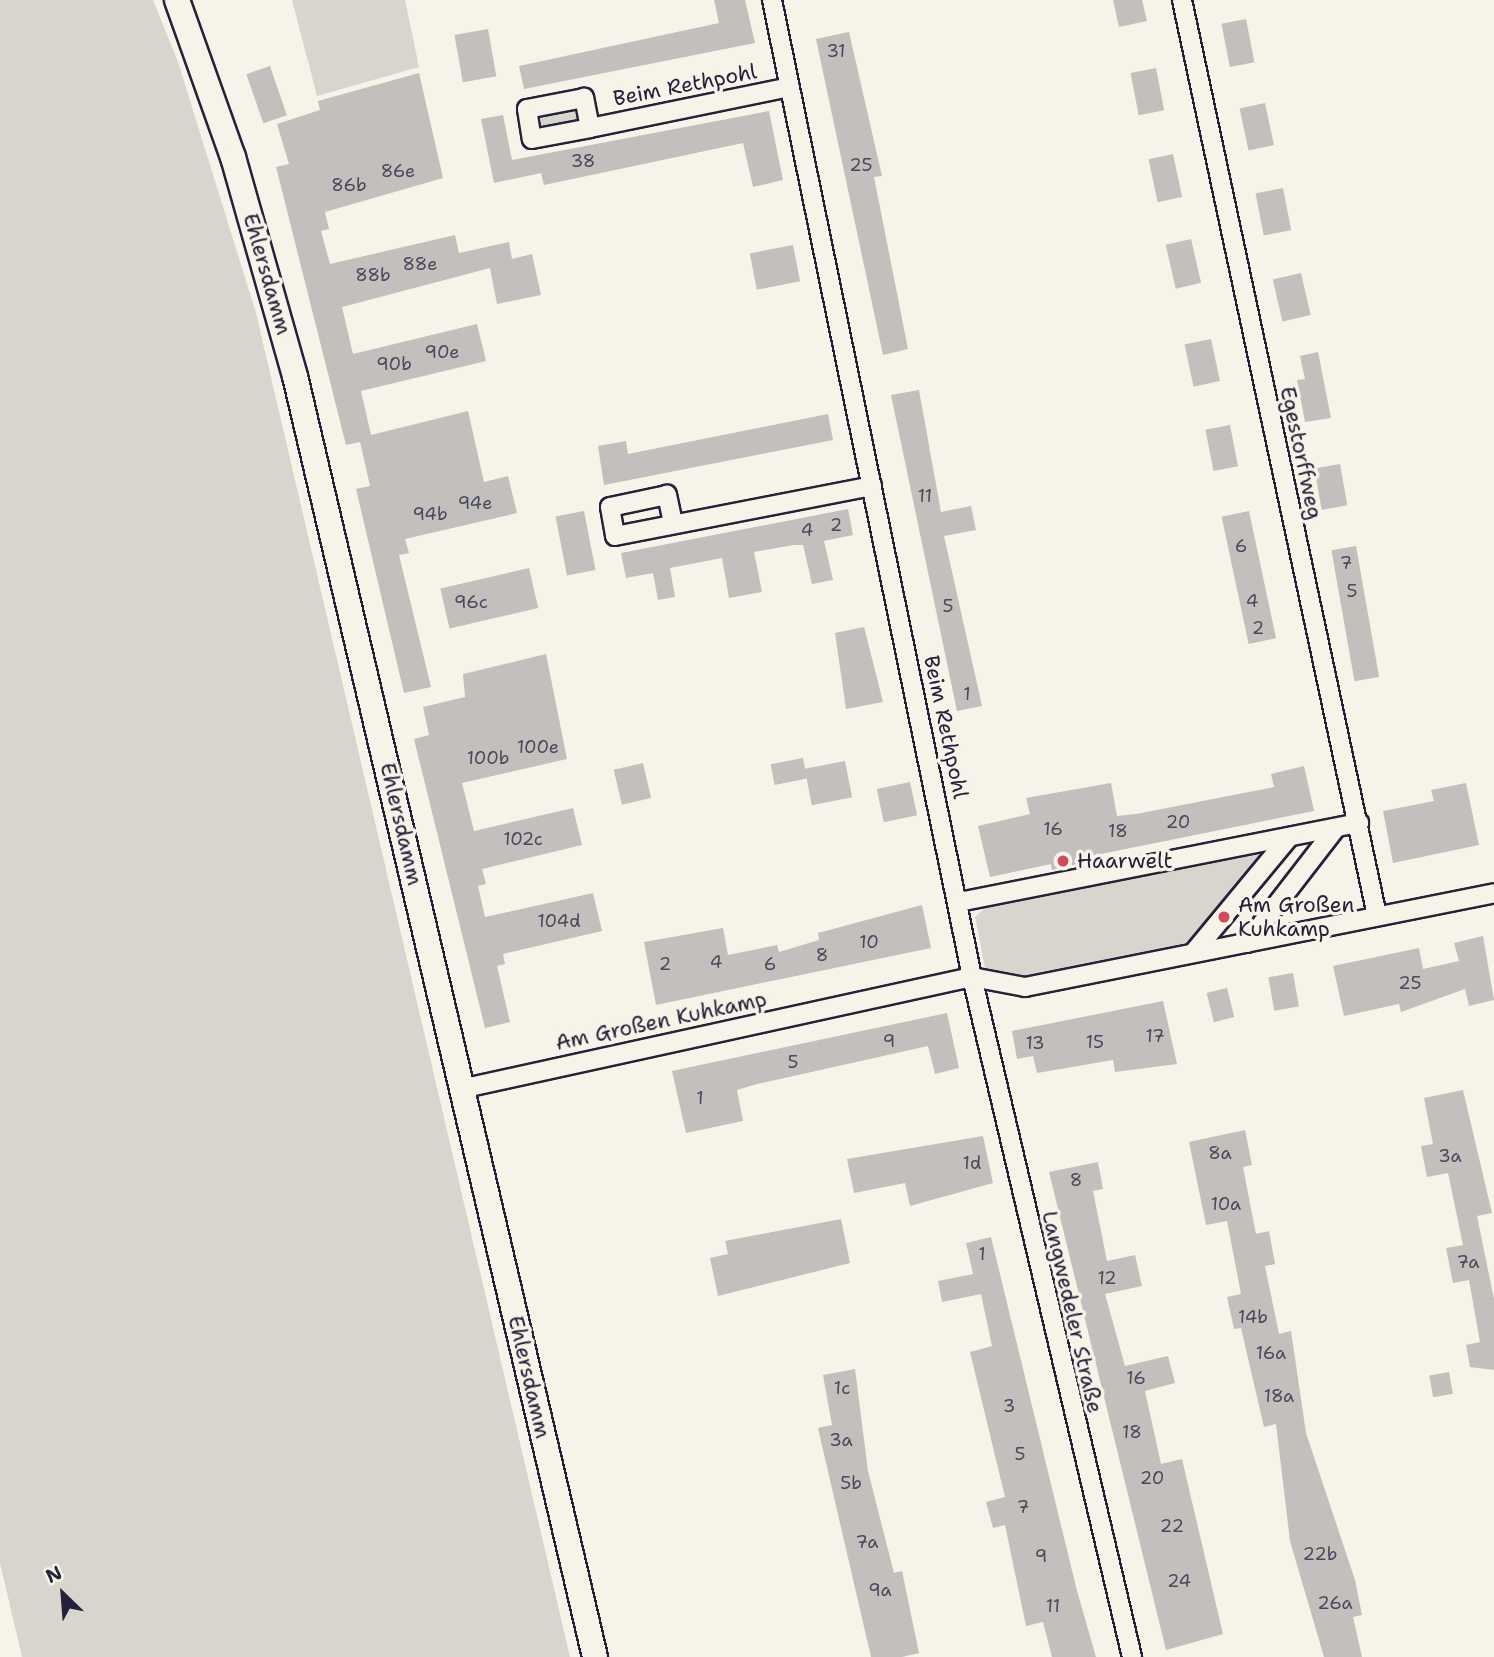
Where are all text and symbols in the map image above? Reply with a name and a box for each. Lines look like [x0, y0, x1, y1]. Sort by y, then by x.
house number: 31 [826, 40, 846, 62]
street label: Beim Rethpohl [611, 59, 759, 111]
house number: 38 [571, 150, 595, 172]
house number: 25 [849, 154, 873, 176]
house number: 86e [381, 160, 415, 182]
house number: 86b [331, 174, 367, 196]
street label: Ehlersdamm [238, 210, 296, 338]
house number: 88e [403, 253, 437, 275]
house number: 88b [355, 264, 391, 286]
house number: 90e [425, 341, 459, 363]
house number: 90b [376, 353, 412, 375]
street label: Egestorffweg [1275, 384, 1327, 522]
house number: 11 [918, 485, 932, 507]
house number: 94e [458, 492, 492, 514]
house number: 94b [412, 503, 448, 525]
house number: 2 [830, 514, 842, 536]
house number: 4 [801, 519, 813, 541]
house number: 6 [1235, 535, 1247, 557]
house number: 7 [1340, 552, 1352, 574]
house number: 5 [1346, 580, 1358, 602]
house number: 4 [1246, 590, 1258, 612]
house number: 96c [454, 591, 488, 613]
house number: 5 [942, 595, 954, 617]
house number: 2 [1252, 617, 1264, 639]
street label: Beim Rethpohl [919, 653, 973, 801]
house number: 1 [963, 683, 971, 705]
house number: 100e [517, 736, 559, 758]
house number: 100b [467, 747, 509, 769]
street label: Ehlersdamm [375, 760, 427, 888]
house number: 20 [1166, 811, 1190, 833]
house number: 16 [1043, 818, 1063, 840]
house number: 18 [1108, 820, 1128, 842]
house number: 102c [503, 828, 543, 850]
place label: Haarwelt [1077, 848, 1173, 874]
marker: Haarwelt [1055, 853, 1071, 869]
place label: Am Großen Kuhkamp [1238, 892, 1354, 942]
marker: Am Großen Kuhkamp [1216, 909, 1232, 925]
house number: 104d [537, 910, 581, 932]
house number: 10 [859, 931, 879, 953]
house number: 8 [816, 944, 828, 966]
house number: 4 [710, 951, 722, 973]
house number: 2 [659, 953, 671, 975]
house number: 6 [764, 953, 776, 975]
house number: 25 [1398, 972, 1422, 994]
street label: Am Großen Kuhkamp [553, 986, 769, 1056]
house number: 17 [1145, 1025, 1165, 1047]
house number: 9 [883, 1030, 895, 1052]
house number: 15 [1086, 1031, 1104, 1053]
house number: 13 [1025, 1032, 1045, 1054]
house number: 5 [787, 1051, 799, 1073]
house number: 1 [696, 1087, 704, 1109]
house number: 8a [1208, 1142, 1232, 1164]
house number: 3a [1438, 1145, 1462, 1167]
house number: 1d [963, 1152, 981, 1174]
house number: 8 [1070, 1169, 1082, 1191]
house number: 10a [1211, 1193, 1241, 1215]
street label: Langwedeler Straße [1036, 1209, 1108, 1415]
house number: 1 [978, 1243, 986, 1265]
house number: 7a [1457, 1251, 1479, 1273]
house number: 12 [1097, 1267, 1117, 1289]
house number: 14b [1238, 1306, 1268, 1328]
street label: Ehlersdamm [503, 1313, 555, 1441]
house number: 16a [1256, 1342, 1286, 1364]
house number: 16 [1126, 1367, 1146, 1389]
house number: 1c [834, 1377, 850, 1399]
house number: 18a [1264, 1385, 1294, 1407]
house number: 3 [1003, 1395, 1015, 1417]
house number: 18 [1122, 1421, 1142, 1443]
house number: 3a [829, 1429, 853, 1451]
house number: 5 [1014, 1443, 1026, 1465]
house number: 20 [1140, 1467, 1164, 1489]
house number: 5b [840, 1472, 862, 1494]
house number: 7 [1017, 1496, 1029, 1518]
house number: 22 [1160, 1515, 1184, 1537]
house number: 7a [856, 1531, 878, 1553]
house number: 22b [1303, 1543, 1337, 1565]
house number: 9 [1035, 1545, 1047, 1567]
north arrow [28, 1559, 98, 1629]
text: N [42, 1560, 66, 1589]
house number: 24 [1167, 1570, 1191, 1592]
house number: 9a [868, 1579, 892, 1601]
house number: 26a [1317, 1592, 1353, 1614]
house number: 11 [1046, 1595, 1060, 1617]

